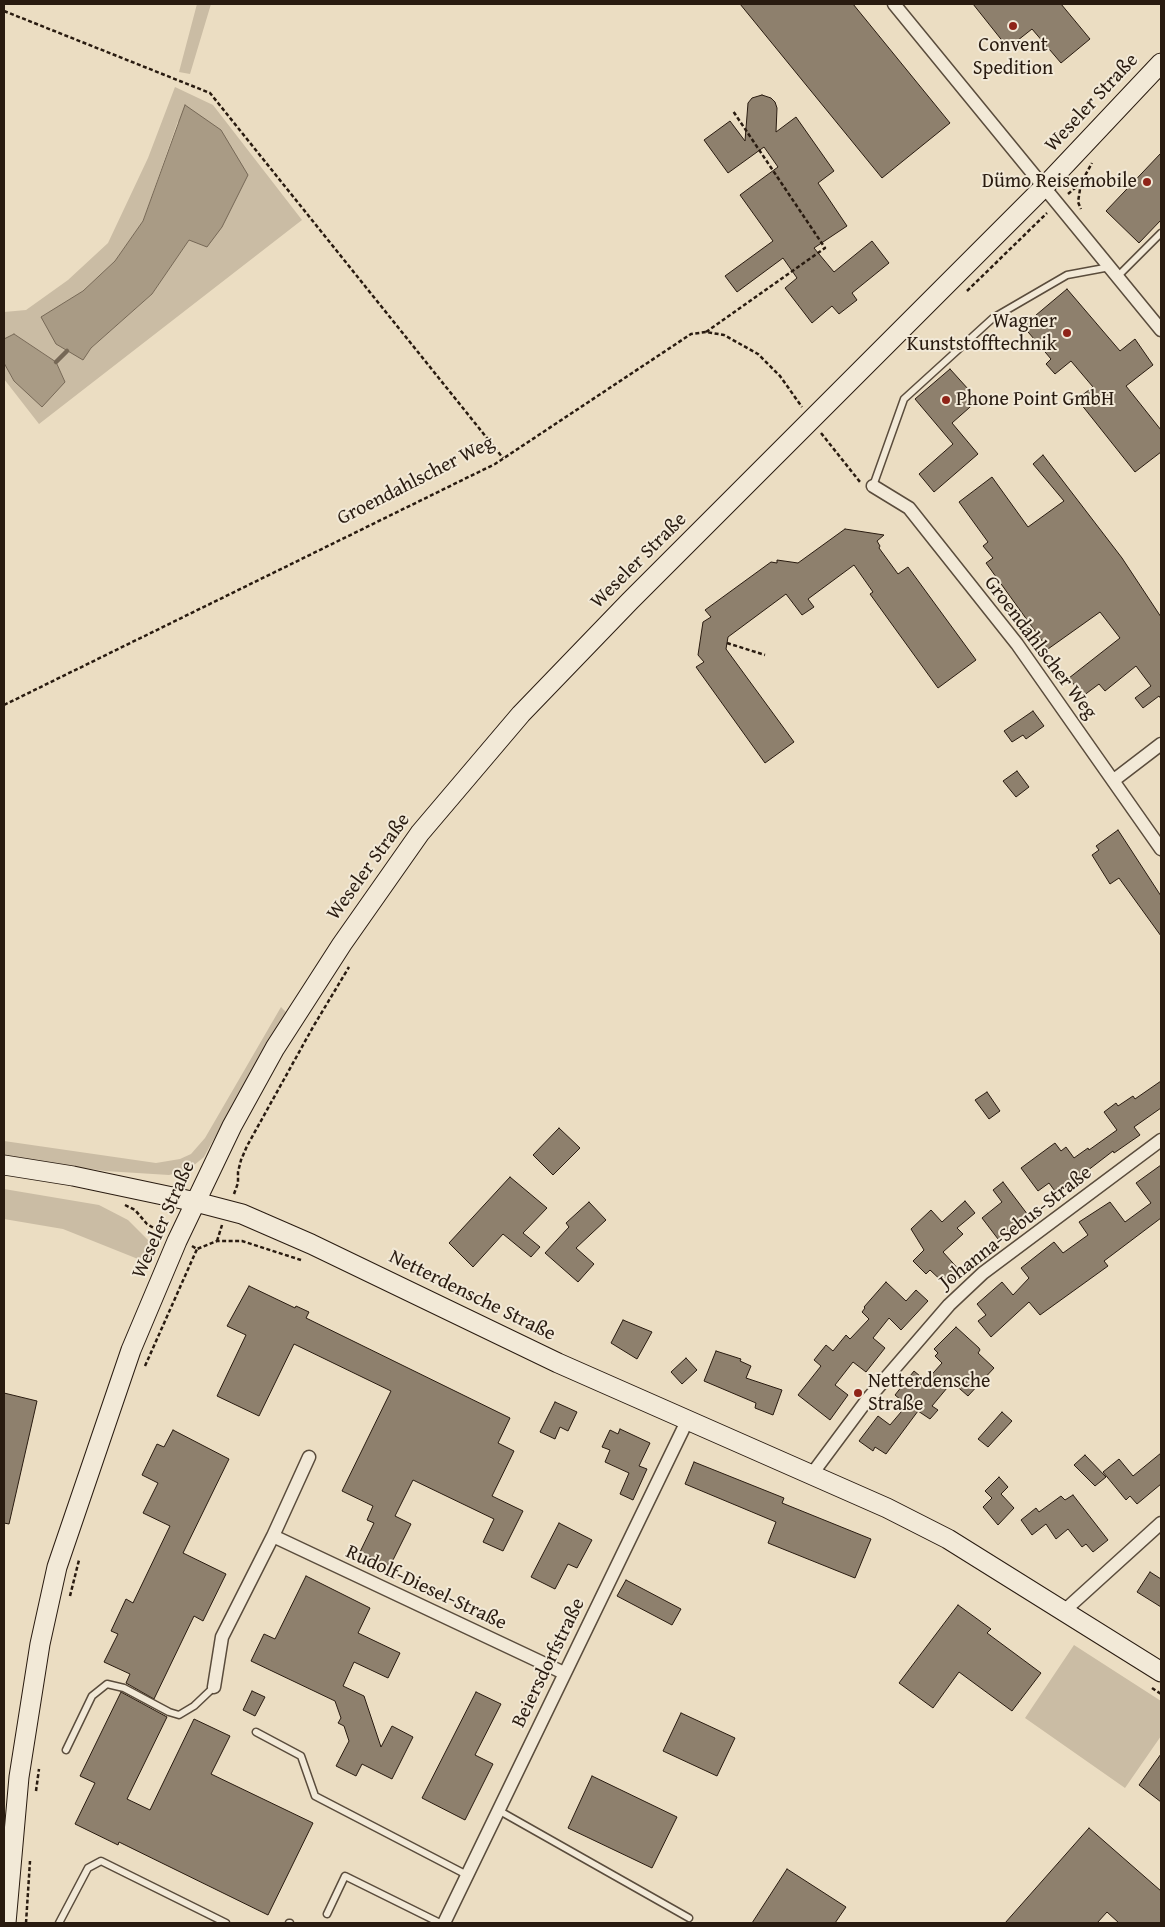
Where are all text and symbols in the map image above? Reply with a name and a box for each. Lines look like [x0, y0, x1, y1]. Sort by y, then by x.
marker: Convent Spedition [1007, 20, 1019, 32]
place label: Convent Spedition [973, 34, 1053, 81]
street label: Weseler Straße [1040, 49, 1144, 157]
place label: Dümo Reisemobile [982, 170, 1137, 194]
marker: Dümo Reisemobile [1141, 176, 1153, 188]
place label: Wagner Kunststofftechnik [907, 310, 1057, 357]
marker: Wagner Kunststofftechnik [1061, 327, 1073, 339]
place label: Phone Point GmbH [956, 388, 1114, 412]
marker: Phone Point GmbH [940, 394, 952, 406]
street label: Groendahlscher Weg [334, 431, 498, 531]
street label: Weseler Straße [586, 508, 692, 614]
street label: Groendahlscher Weg [978, 572, 1102, 724]
street label: Weseler Straße [322, 809, 416, 925]
street label: Weseler Straße [127, 1158, 201, 1282]
street label: Johanna-Sebus-Straße [935, 1161, 1097, 1295]
street label: Netterdensche Straße [385, 1245, 559, 1347]
place label: Netterdensche Straße [868, 1370, 990, 1417]
marker: Netterdensche Straße [852, 1387, 864, 1399]
street label: Rudolf-Diesel-Straße [342, 1540, 510, 1636]
street label: Beiersdorfstraße [507, 1594, 591, 1732]

